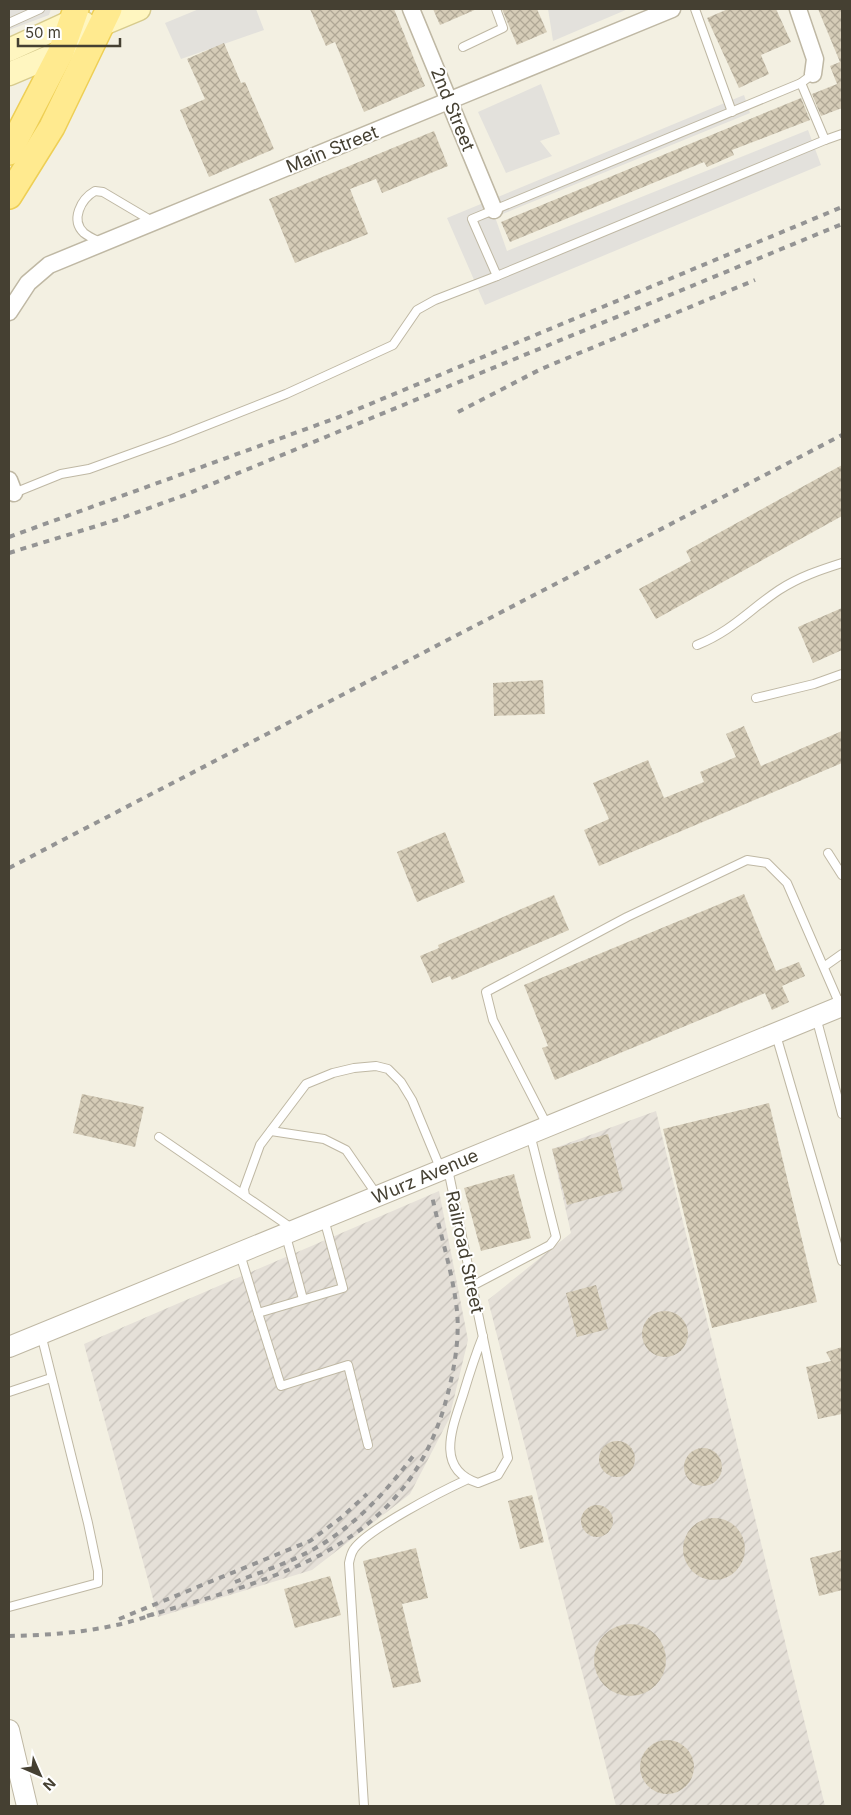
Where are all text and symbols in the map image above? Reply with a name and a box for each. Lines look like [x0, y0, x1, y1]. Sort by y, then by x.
scale bar [18, 15, 120, 47]
text: 50 m [25, 23, 61, 42]
street label: 2nd Street [427, 64, 479, 154]
street label: Main Street [283, 121, 381, 177]
street label: Wurz Avenue [369, 1144, 481, 1208]
street label: Railroad Street [442, 1189, 488, 1315]
north arrow [15, 1750, 65, 1800]
text: N [40, 1775, 59, 1794]

